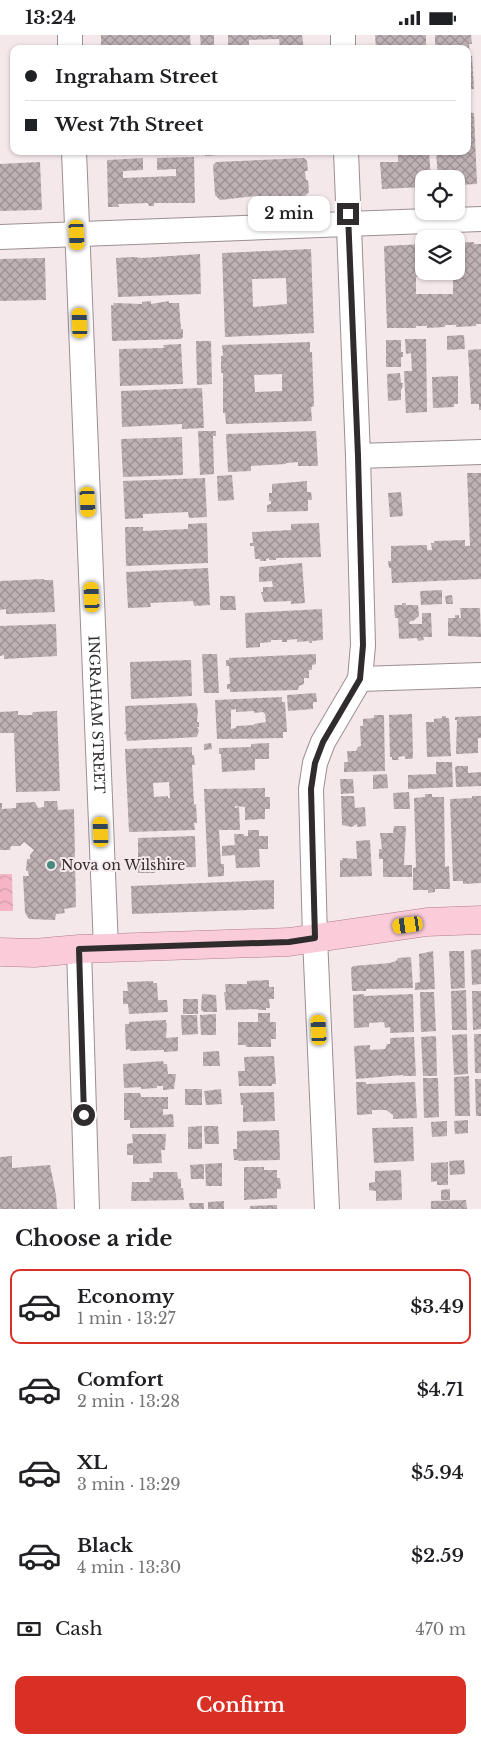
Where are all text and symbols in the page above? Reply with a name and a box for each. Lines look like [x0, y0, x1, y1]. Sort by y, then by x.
text: 13:24 [25, 6, 76, 29]
text: Ingraham Street [55, 65, 218, 88]
text: West 7th Street [55, 113, 203, 136]
map controls [415, 170, 465, 280]
button: locate [415, 170, 465, 220]
callout: 2 min [248, 197, 330, 231]
text: 2 min [264, 203, 314, 223]
route end [337, 203, 359, 225]
car [68, 220, 85, 250]
button: layers [415, 230, 465, 280]
car [71, 308, 88, 338]
car [79, 487, 96, 517]
car [83, 582, 100, 612]
street label: INGRAHAM STREET [84, 635, 109, 794]
car [92, 817, 109, 847]
place label: Nova on Wilshire [61, 856, 185, 874]
marker: Nova on Wilshire [45, 859, 57, 871]
car [392, 915, 423, 935]
car [310, 1015, 327, 1045]
route start [73, 1104, 95, 1126]
text: Choose a ride [15, 1225, 172, 1252]
icon: car [17, 1284, 62, 1329]
text: Economy [77, 1285, 174, 1308]
text: $3.49 [410, 1295, 464, 1318]
text: 1 min · 13:27 [77, 1308, 176, 1328]
icon: car [17, 1367, 62, 1412]
text: Comfort [77, 1368, 164, 1391]
text: $4.71 [417, 1378, 464, 1401]
text: 2 min · 13:28 [77, 1391, 180, 1411]
icon: car [17, 1450, 62, 1495]
text: XL [77, 1451, 107, 1474]
text: $5.94 [411, 1461, 464, 1484]
text: 3 min · 13:29 [77, 1474, 181, 1494]
icon: car [17, 1533, 62, 1578]
text: Black [77, 1534, 133, 1557]
text: $2.59 [411, 1544, 464, 1567]
text: 4 min · 13:30 [77, 1557, 181, 1577]
icon: cash [15, 1615, 43, 1643]
text: Cash [55, 1617, 102, 1640]
text: 470 m [415, 1619, 466, 1639]
button: Confirm [15, 1676, 466, 1734]

